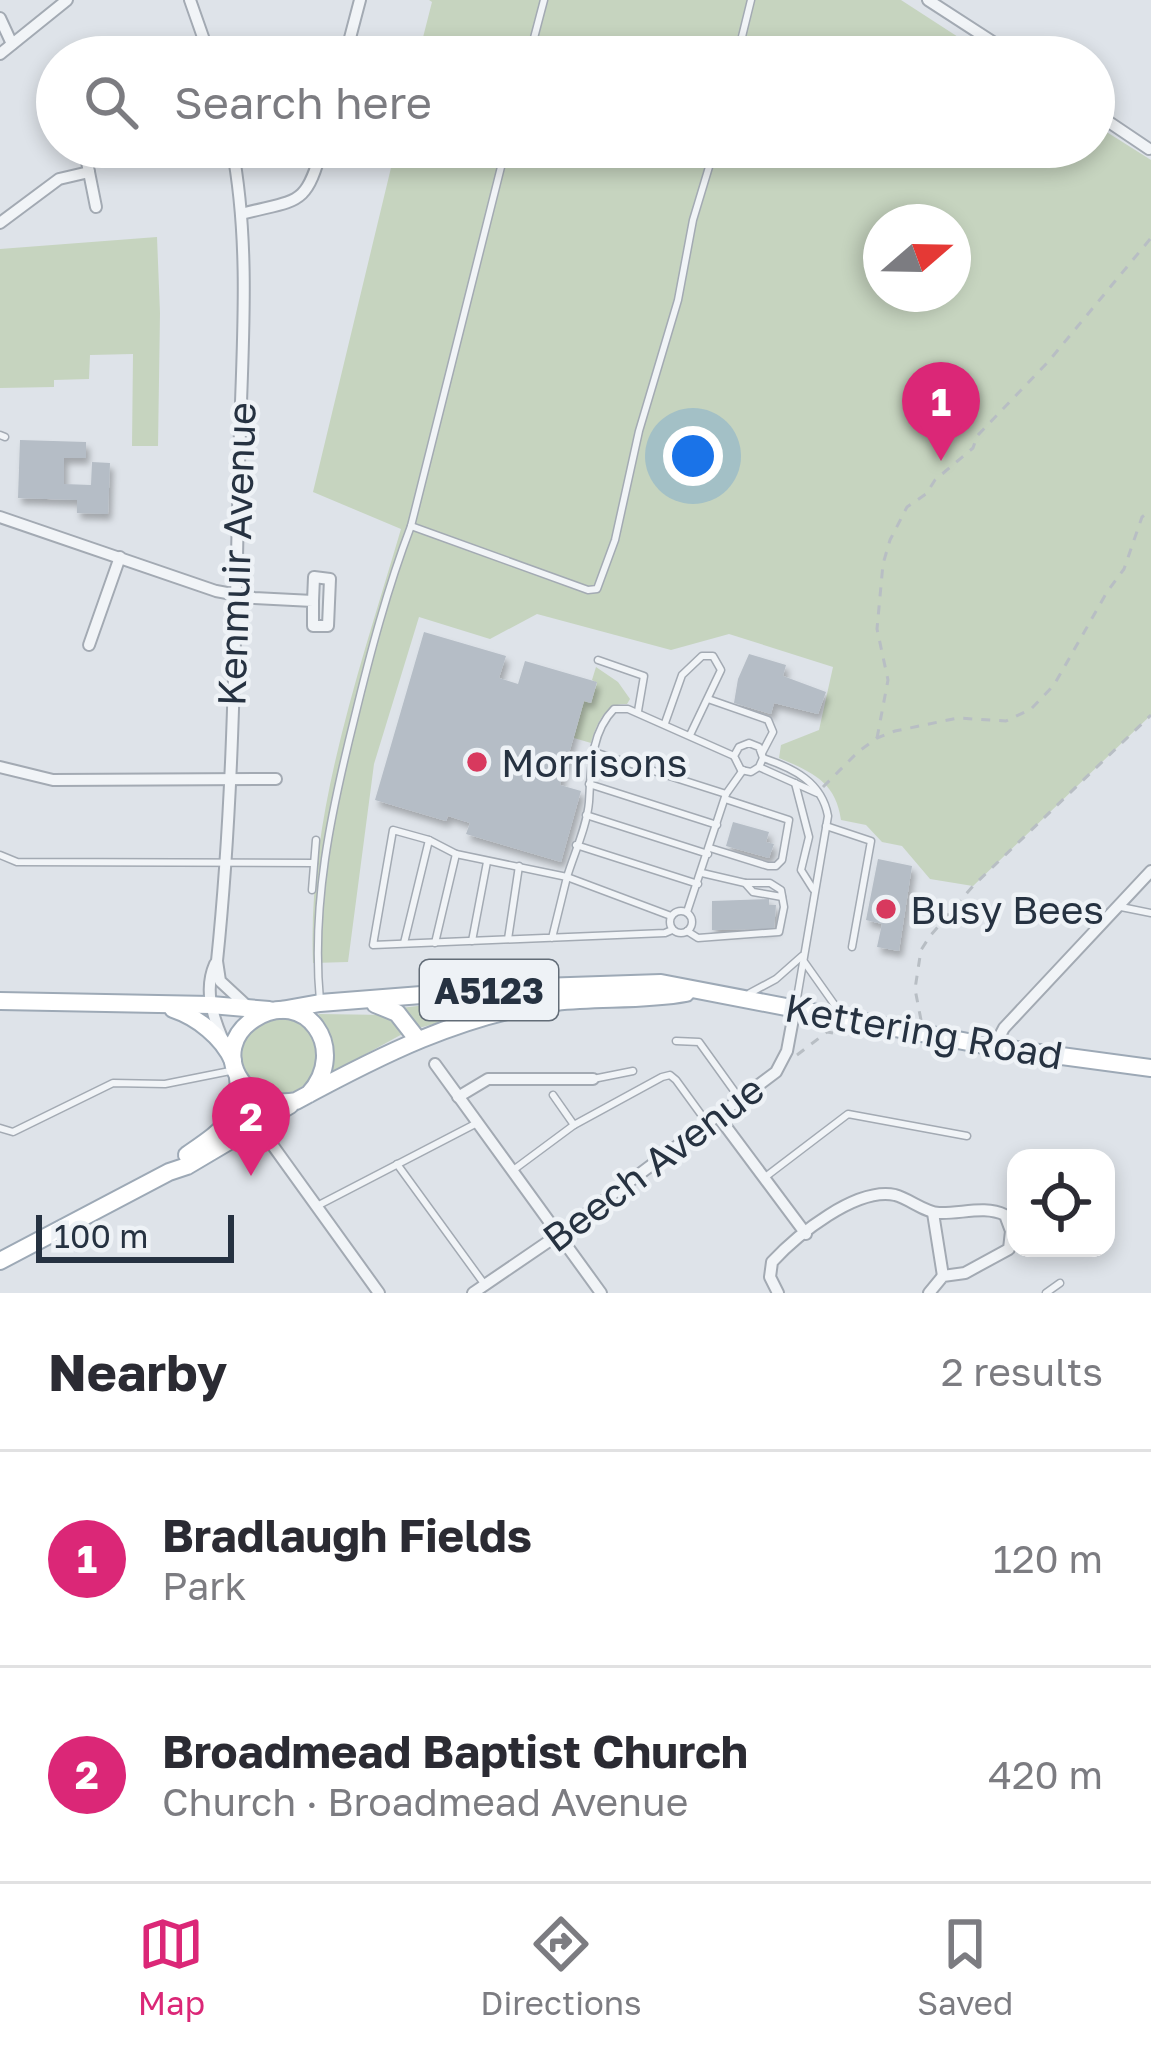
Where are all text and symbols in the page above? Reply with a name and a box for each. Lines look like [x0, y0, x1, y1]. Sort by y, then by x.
search box [36, 36, 1115, 168]
icon: search [78, 69, 144, 135]
text: Search here [174, 75, 432, 129]
north arrow [863, 204, 971, 312]
pin: 1 [902, 362, 980, 461]
street label: Kenmuir Avenue [207, 401, 265, 707]
your location [663, 426, 723, 486]
place label: Morrisons [501, 739, 688, 786]
marker: Morrisons [464, 749, 490, 775]
place label: Busy Bees [910, 886, 1104, 933]
marker: Busy Bees [873, 896, 899, 922]
road number: A5123 [420, 960, 558, 1020]
street label: Kettering Road [781, 983, 1067, 1079]
street label: Beech Avenue [533, 1065, 773, 1261]
pin: 2 [212, 1077, 290, 1176]
map controls [1007, 1149, 1115, 1257]
button: locate [1007, 1149, 1115, 1257]
scale bar [36, 1209, 234, 1262]
text: 100 m [54, 1216, 148, 1255]
text: Nearby [48, 1341, 227, 1402]
text: 2 results [941, 1348, 1103, 1395]
text: Bradlaugh Fields [162, 1508, 532, 1562]
text: 1 [77, 1535, 97, 1582]
text: 120 m [993, 1535, 1103, 1582]
text: Park [162, 1562, 246, 1609]
text: Broadmead Baptist Church [162, 1724, 748, 1778]
text: 2 [75, 1751, 99, 1798]
text: 420 m [988, 1751, 1103, 1798]
text: Church · Broadmead Avenue [162, 1778, 688, 1825]
tab: Map [138, 1911, 205, 2022]
tab: Directions [480, 1911, 642, 2022]
tab: Saved [917, 1911, 1013, 2022]

